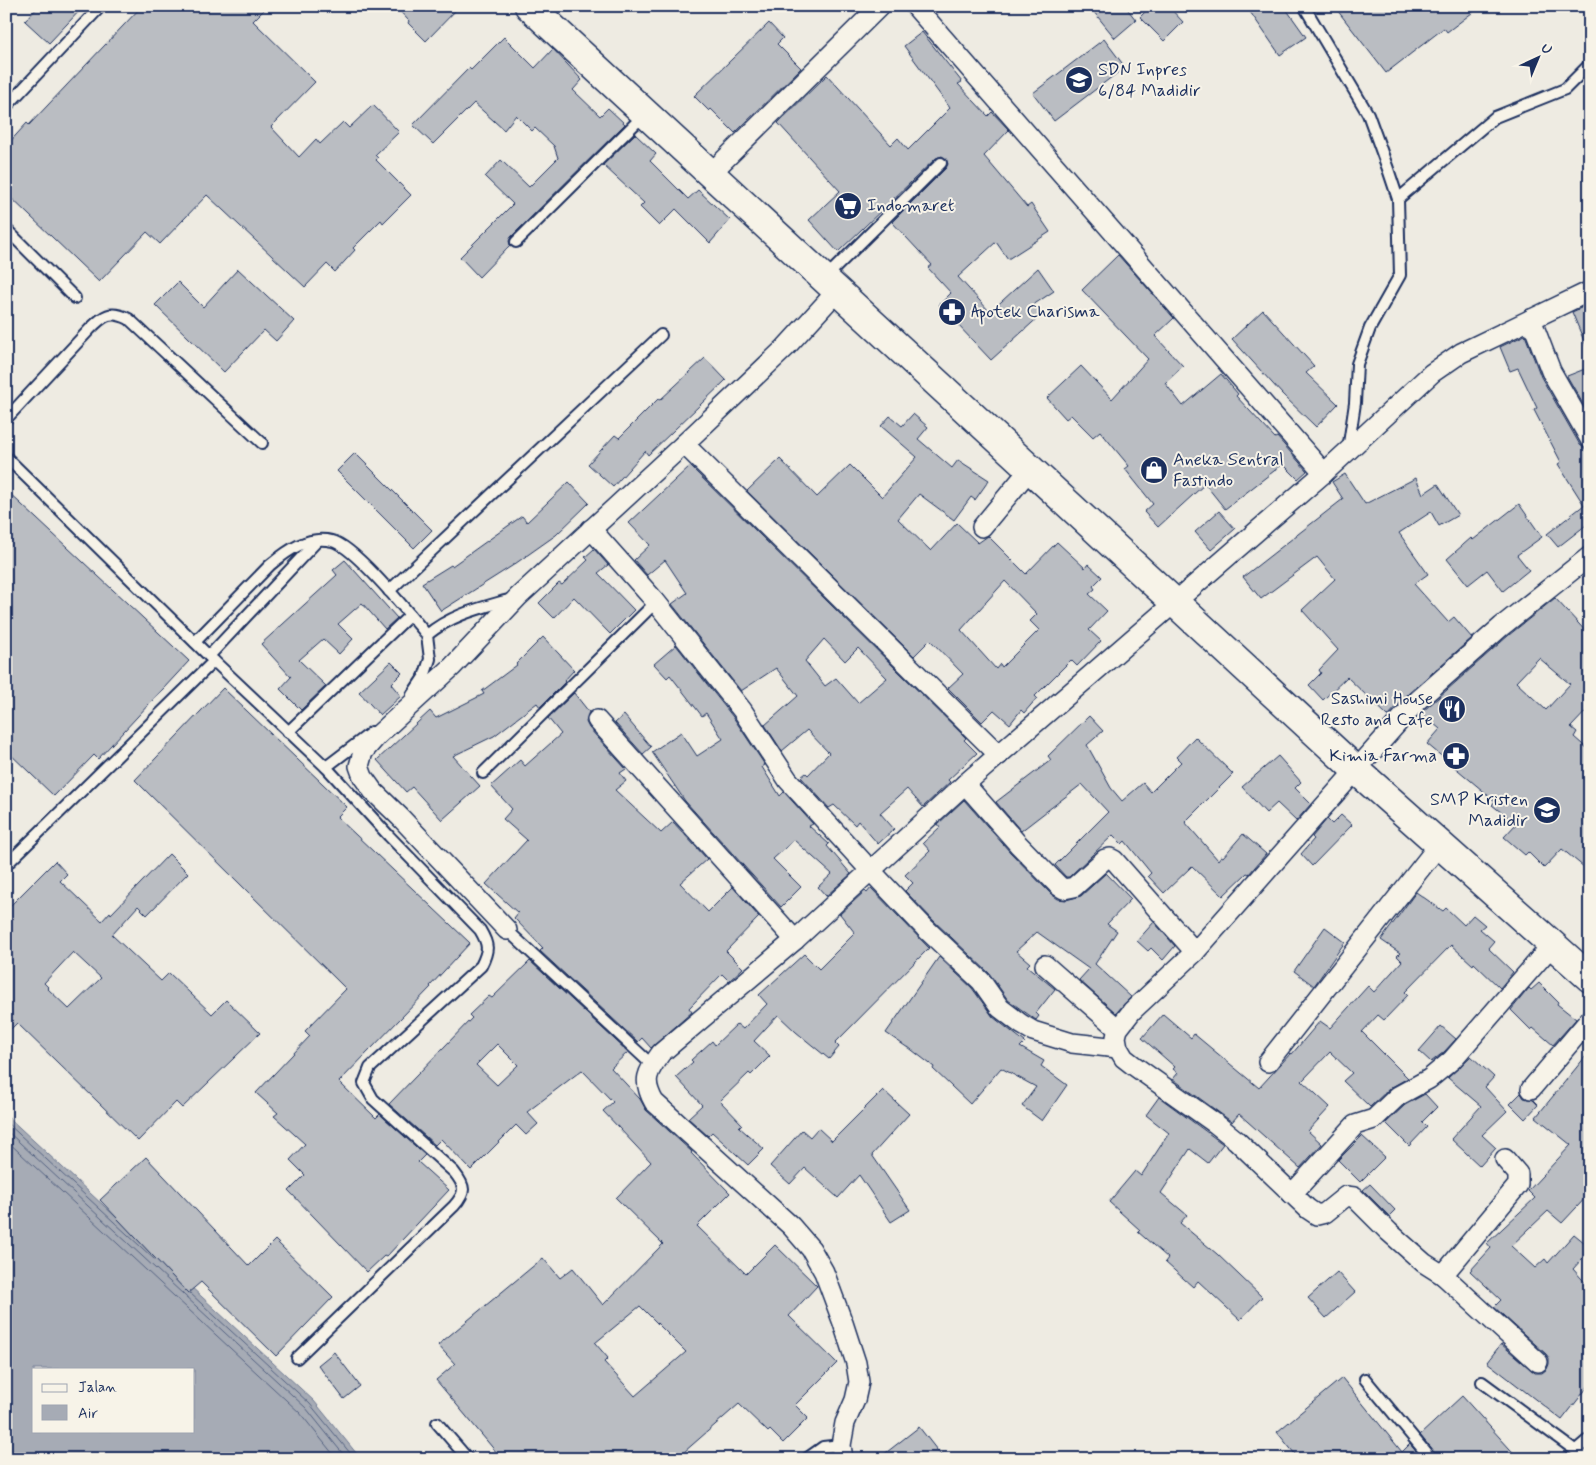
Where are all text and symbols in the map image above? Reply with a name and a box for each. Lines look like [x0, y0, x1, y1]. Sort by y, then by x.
north arrow [1514, 32, 1564, 82]
text: U [1537, 40, 1556, 59]
place label: SDN Inpres 6/84 Madidir [1098, 58, 1201, 103]
school or university icon: SDN Inpres 6/84 Madidir [1064, 65, 1094, 95]
supermarket icon: Indomaret [833, 191, 863, 221]
place label: Indomaret [867, 194, 955, 218]
pharmacy icon: Apotek Charisma [937, 297, 967, 327]
place label: Apotek Charisma [971, 300, 1100, 325]
place label: Aneka Sentral Fastindo [1173, 448, 1284, 493]
shop icon: Aneka Sentral Fastindo [1139, 455, 1169, 485]
place label: Sashimi House Resto and Cafe [1321, 687, 1433, 732]
restaurant icon: Sashimi House Resto and Cafe [1437, 694, 1467, 724]
pharmacy icon: Kimia Farma [1441, 741, 1471, 771]
place label: Kimia Farma [1329, 744, 1437, 768]
place label: SMP Kristen Madidir [1430, 788, 1528, 833]
school or university icon: SMP Kristen Madidir [1532, 795, 1562, 825]
legend [32, 1368, 195, 1432]
text: Jalan [78, 1378, 117, 1398]
text: Air [78, 1404, 98, 1424]

